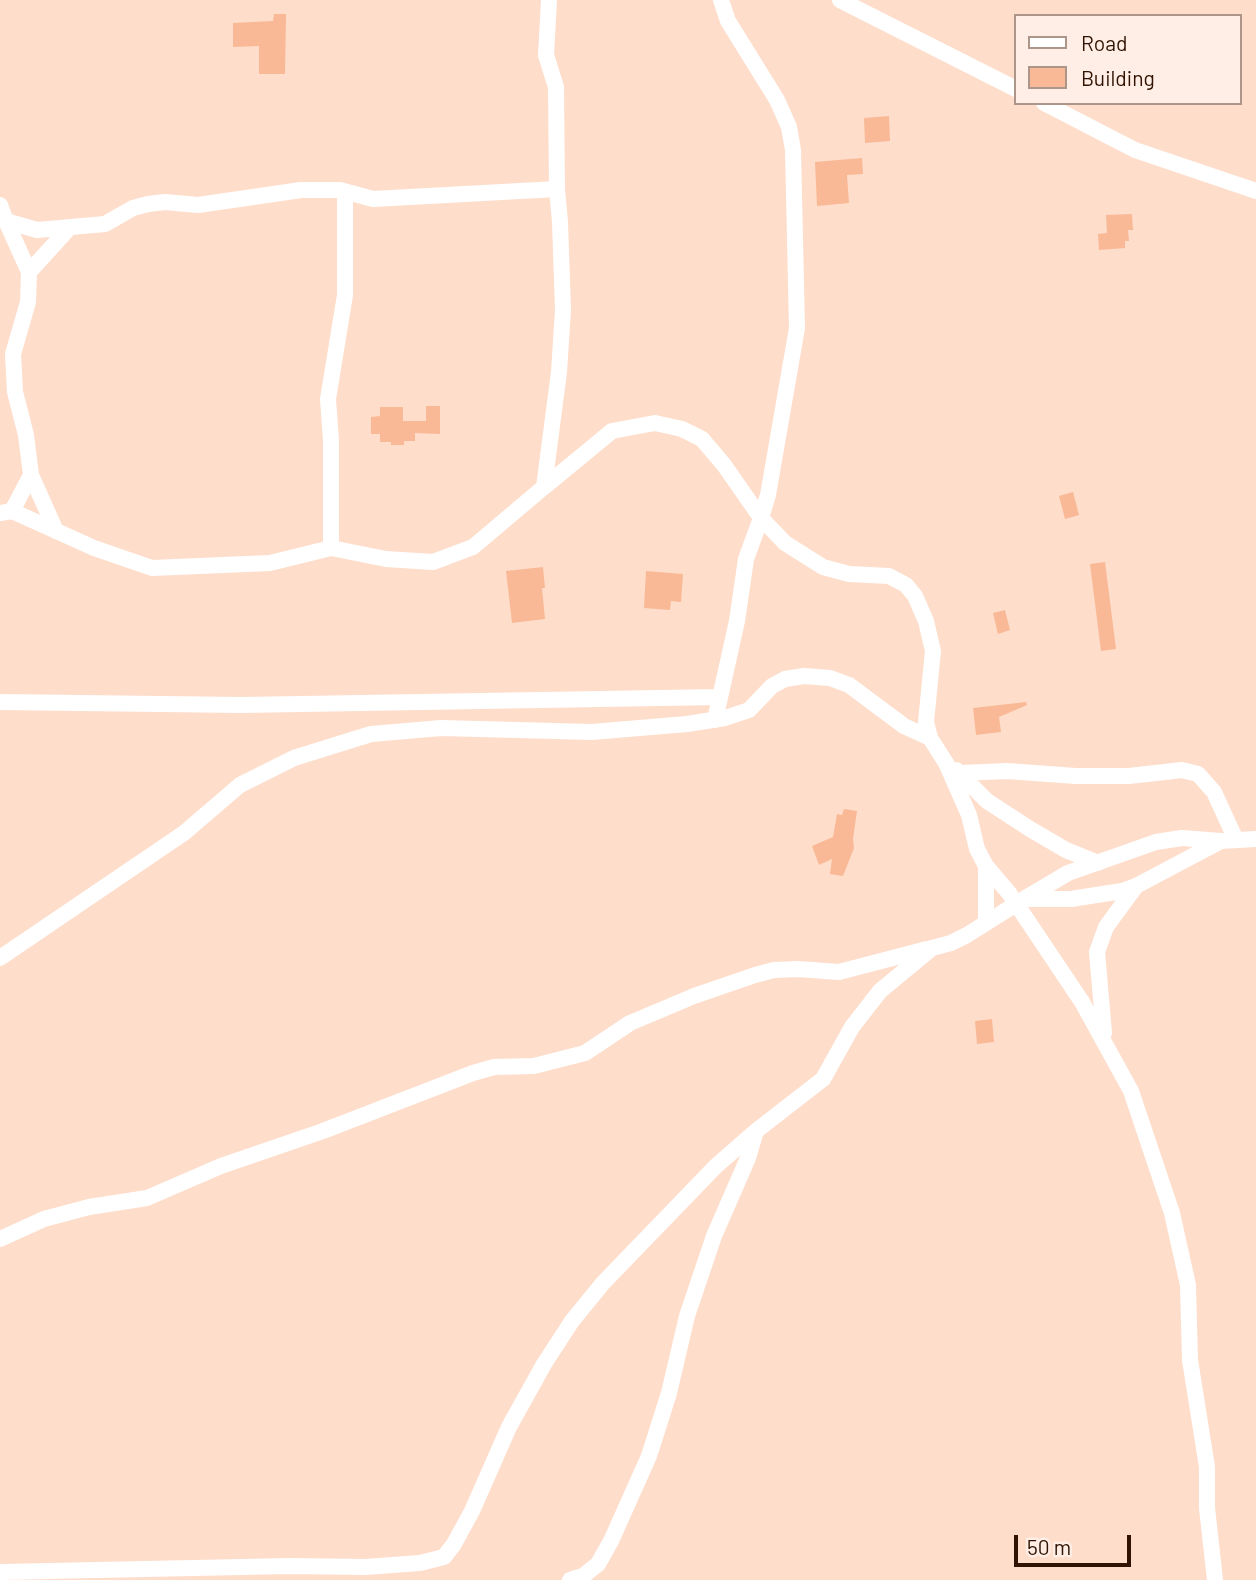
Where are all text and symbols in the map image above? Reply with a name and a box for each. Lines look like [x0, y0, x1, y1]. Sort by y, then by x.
legend [1014, 14, 1242, 105]
text: Road [1081, 30, 1127, 55]
text: Building [1081, 65, 1155, 90]
scale bar [1018, 1520, 1135, 1564]
text: 50 m [1027, 1534, 1071, 1559]

